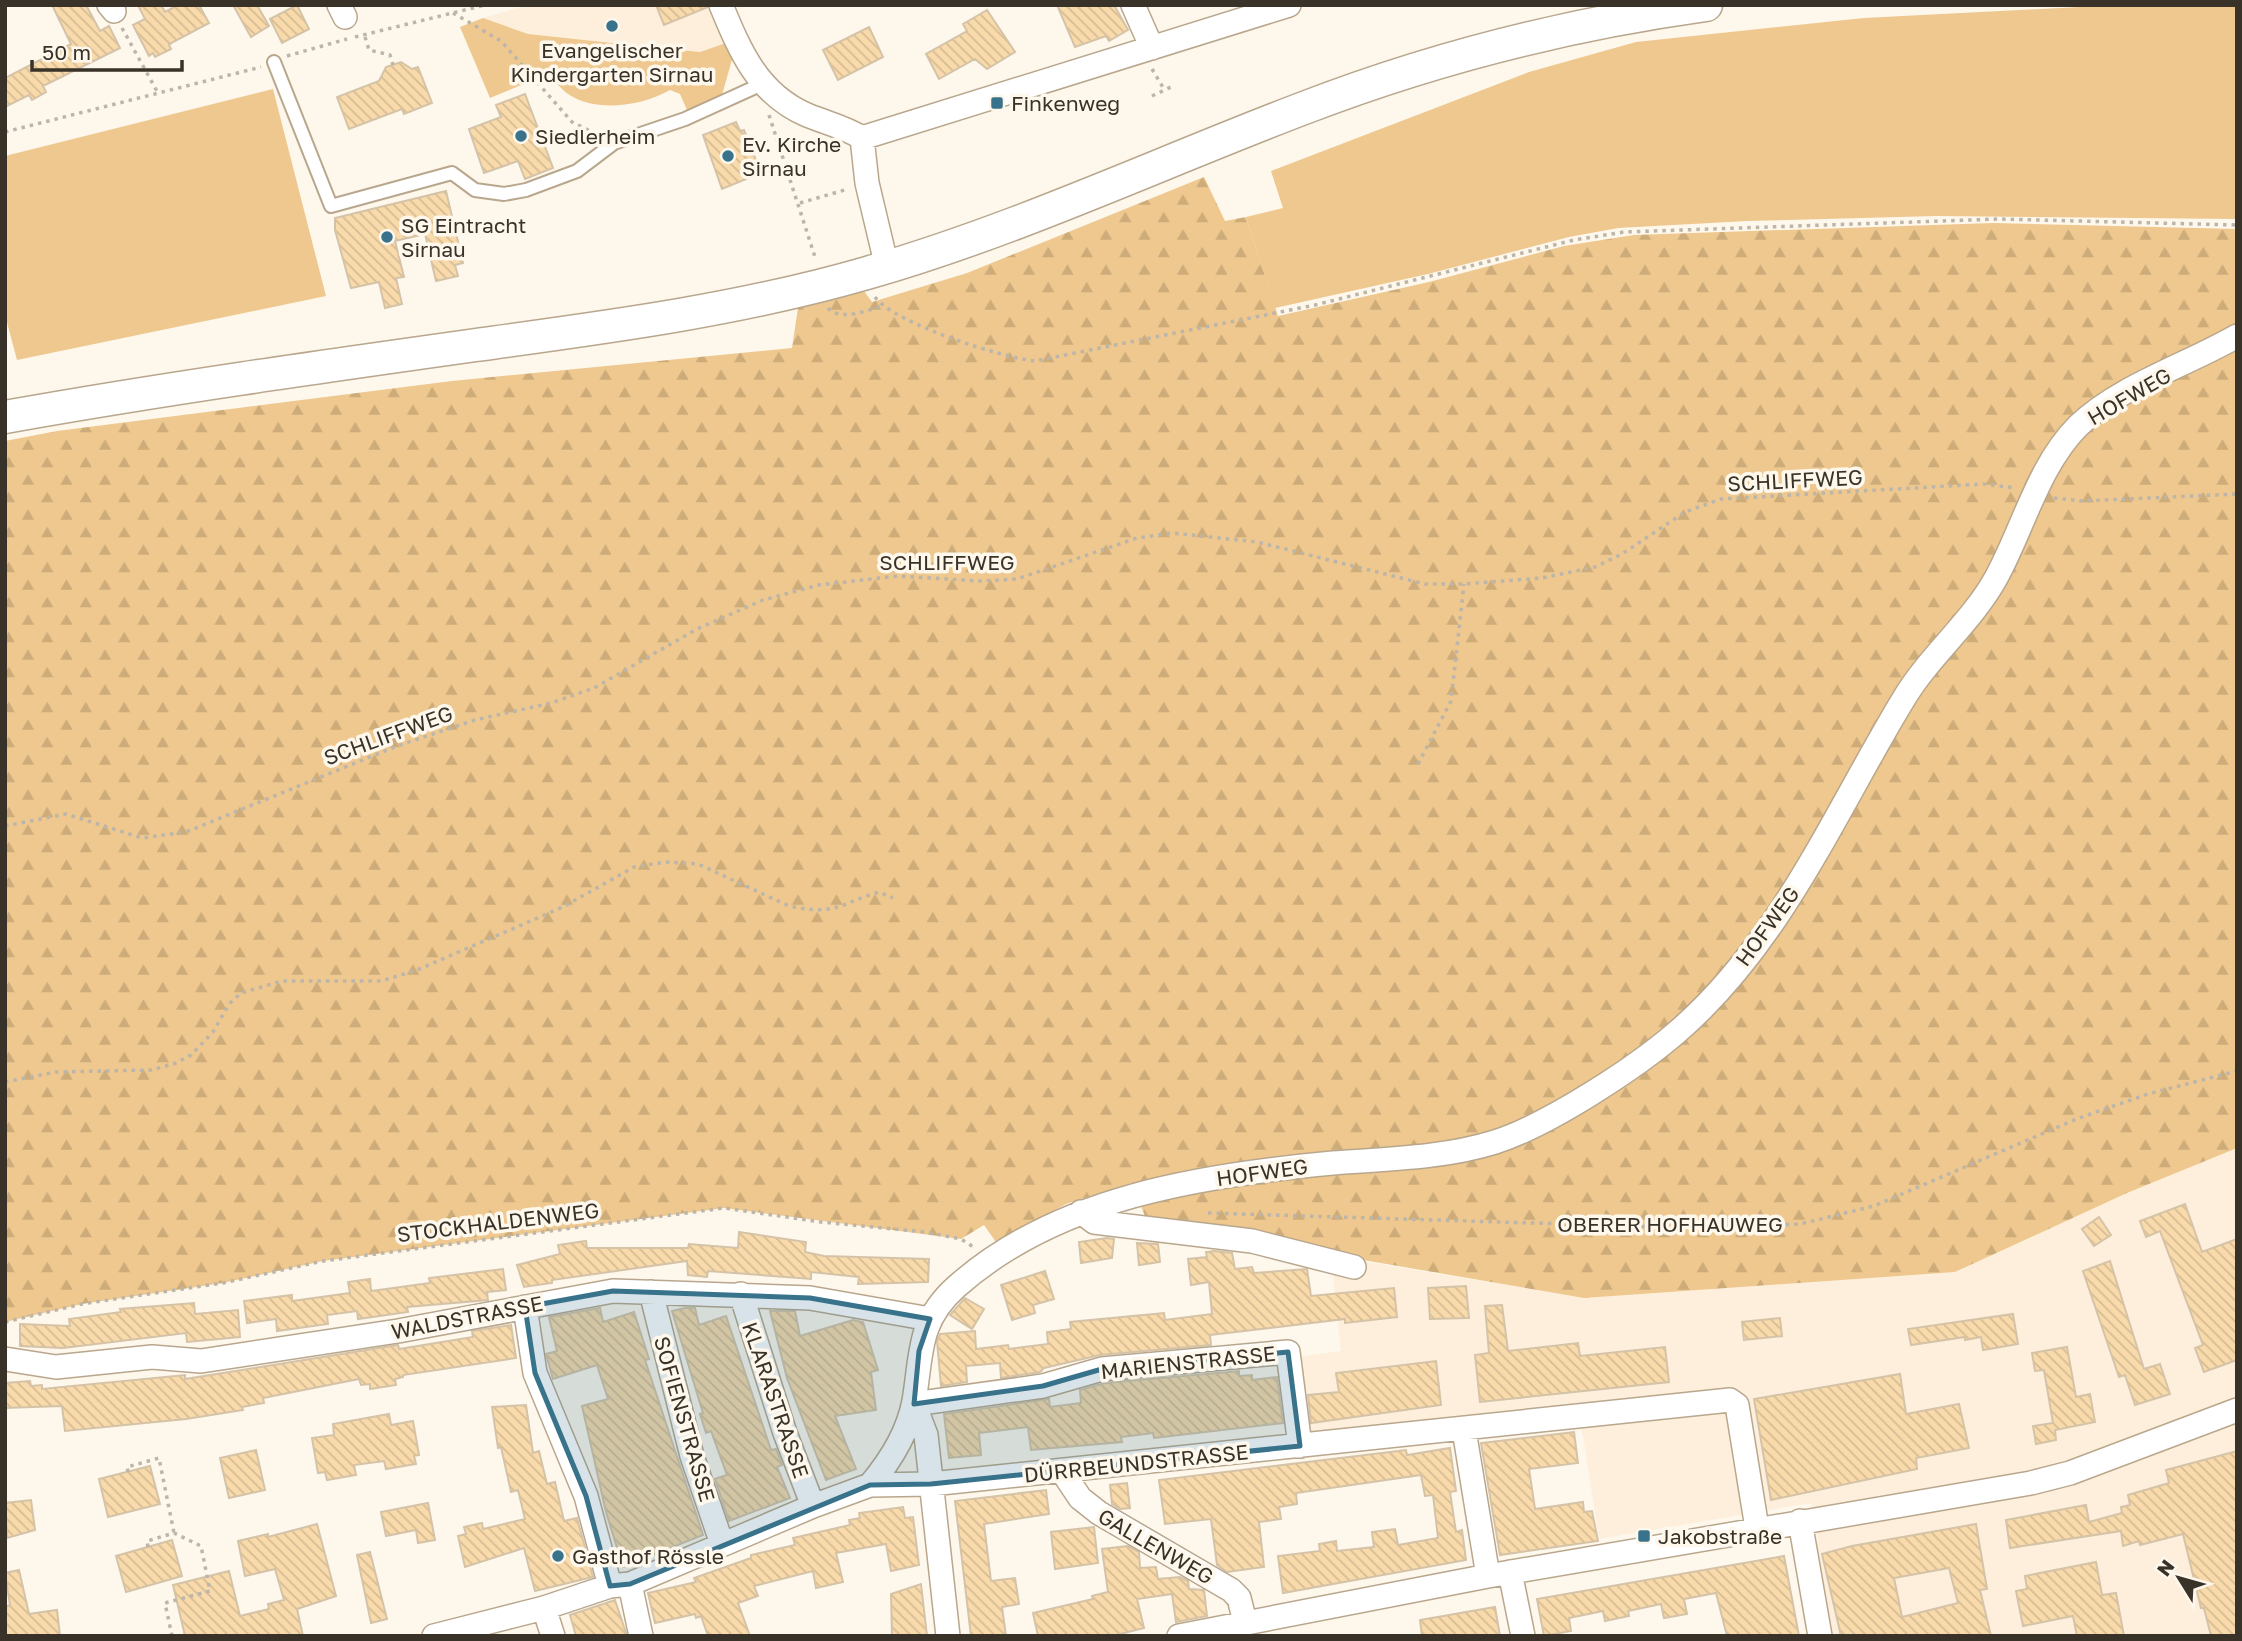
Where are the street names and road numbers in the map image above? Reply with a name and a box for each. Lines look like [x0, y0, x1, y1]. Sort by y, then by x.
street label: HOFWEG [2083, 362, 2175, 430]
street label: SCHLIFFWEG [1727, 463, 1863, 497]
street label: SCHLIFFWEG [879, 549, 1015, 575]
street label: SCHLIFFWEG [320, 700, 456, 770]
street label: HOFWEG [1729, 881, 1805, 971]
street label: HOFWEG [1215, 1153, 1309, 1191]
street label: STOCKHALDENWEG [396, 1197, 600, 1247]
street label: OBERER HOFHAUWEG [1557, 1211, 1783, 1237]
street label: WALDSTRASSE [389, 1290, 545, 1344]
street label: KLARASTRASSE [737, 1319, 815, 1481]
street label: SOFIENSTRASSE [649, 1333, 721, 1505]
street label: MARIENSTRASSE [1099, 1340, 1277, 1384]
street label: DÜRRBEUNDSTRASSE [1022, 1438, 1250, 1488]
street label: GALLENWEG [1094, 1503, 1218, 1589]

